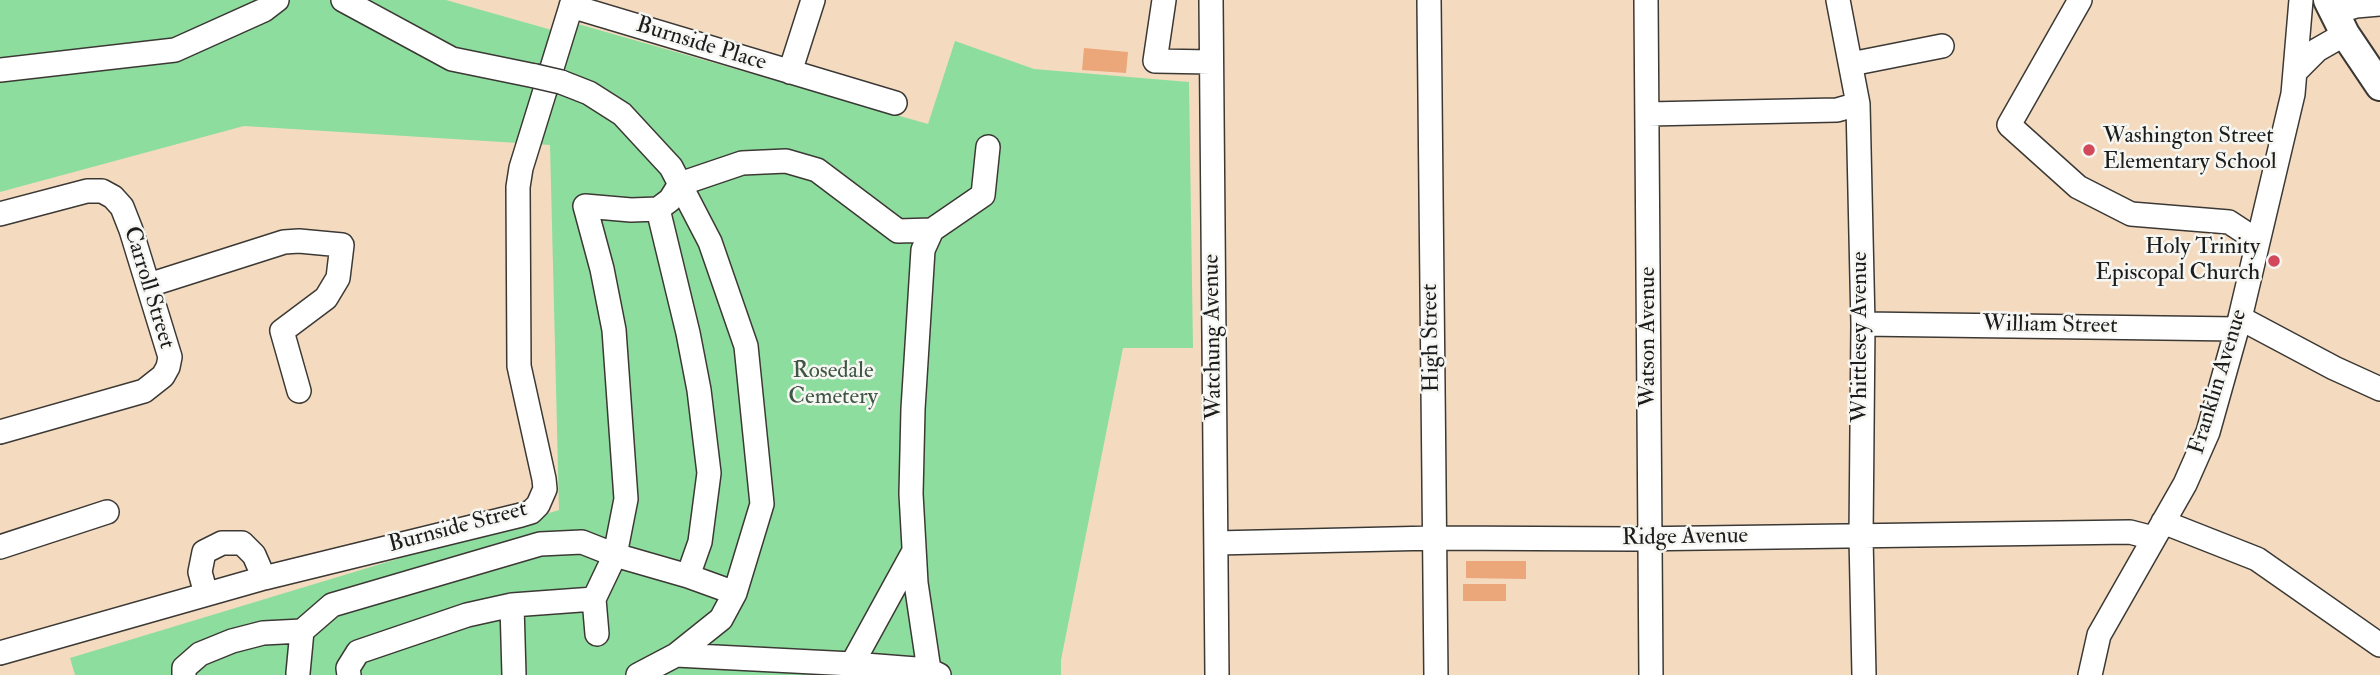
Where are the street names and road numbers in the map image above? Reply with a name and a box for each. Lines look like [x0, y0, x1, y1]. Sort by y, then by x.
street label: Burnside Place [633, 12, 769, 78]
street label: Carroll Street [116, 224, 180, 352]
street label: Whittlesey Avenue [1847, 251, 1875, 423]
street label: Watchung Avenue [1199, 254, 1229, 420]
street label: Watson Avenue [1635, 267, 1663, 407]
street label: High Street [1417, 283, 1447, 393]
street label: Franklin Avenue [2184, 306, 2254, 458]
street label: William Street [1982, 311, 2118, 341]
street label: Burnside Street [386, 496, 530, 560]
street label: Ridge Avenue [1622, 523, 1748, 553]

